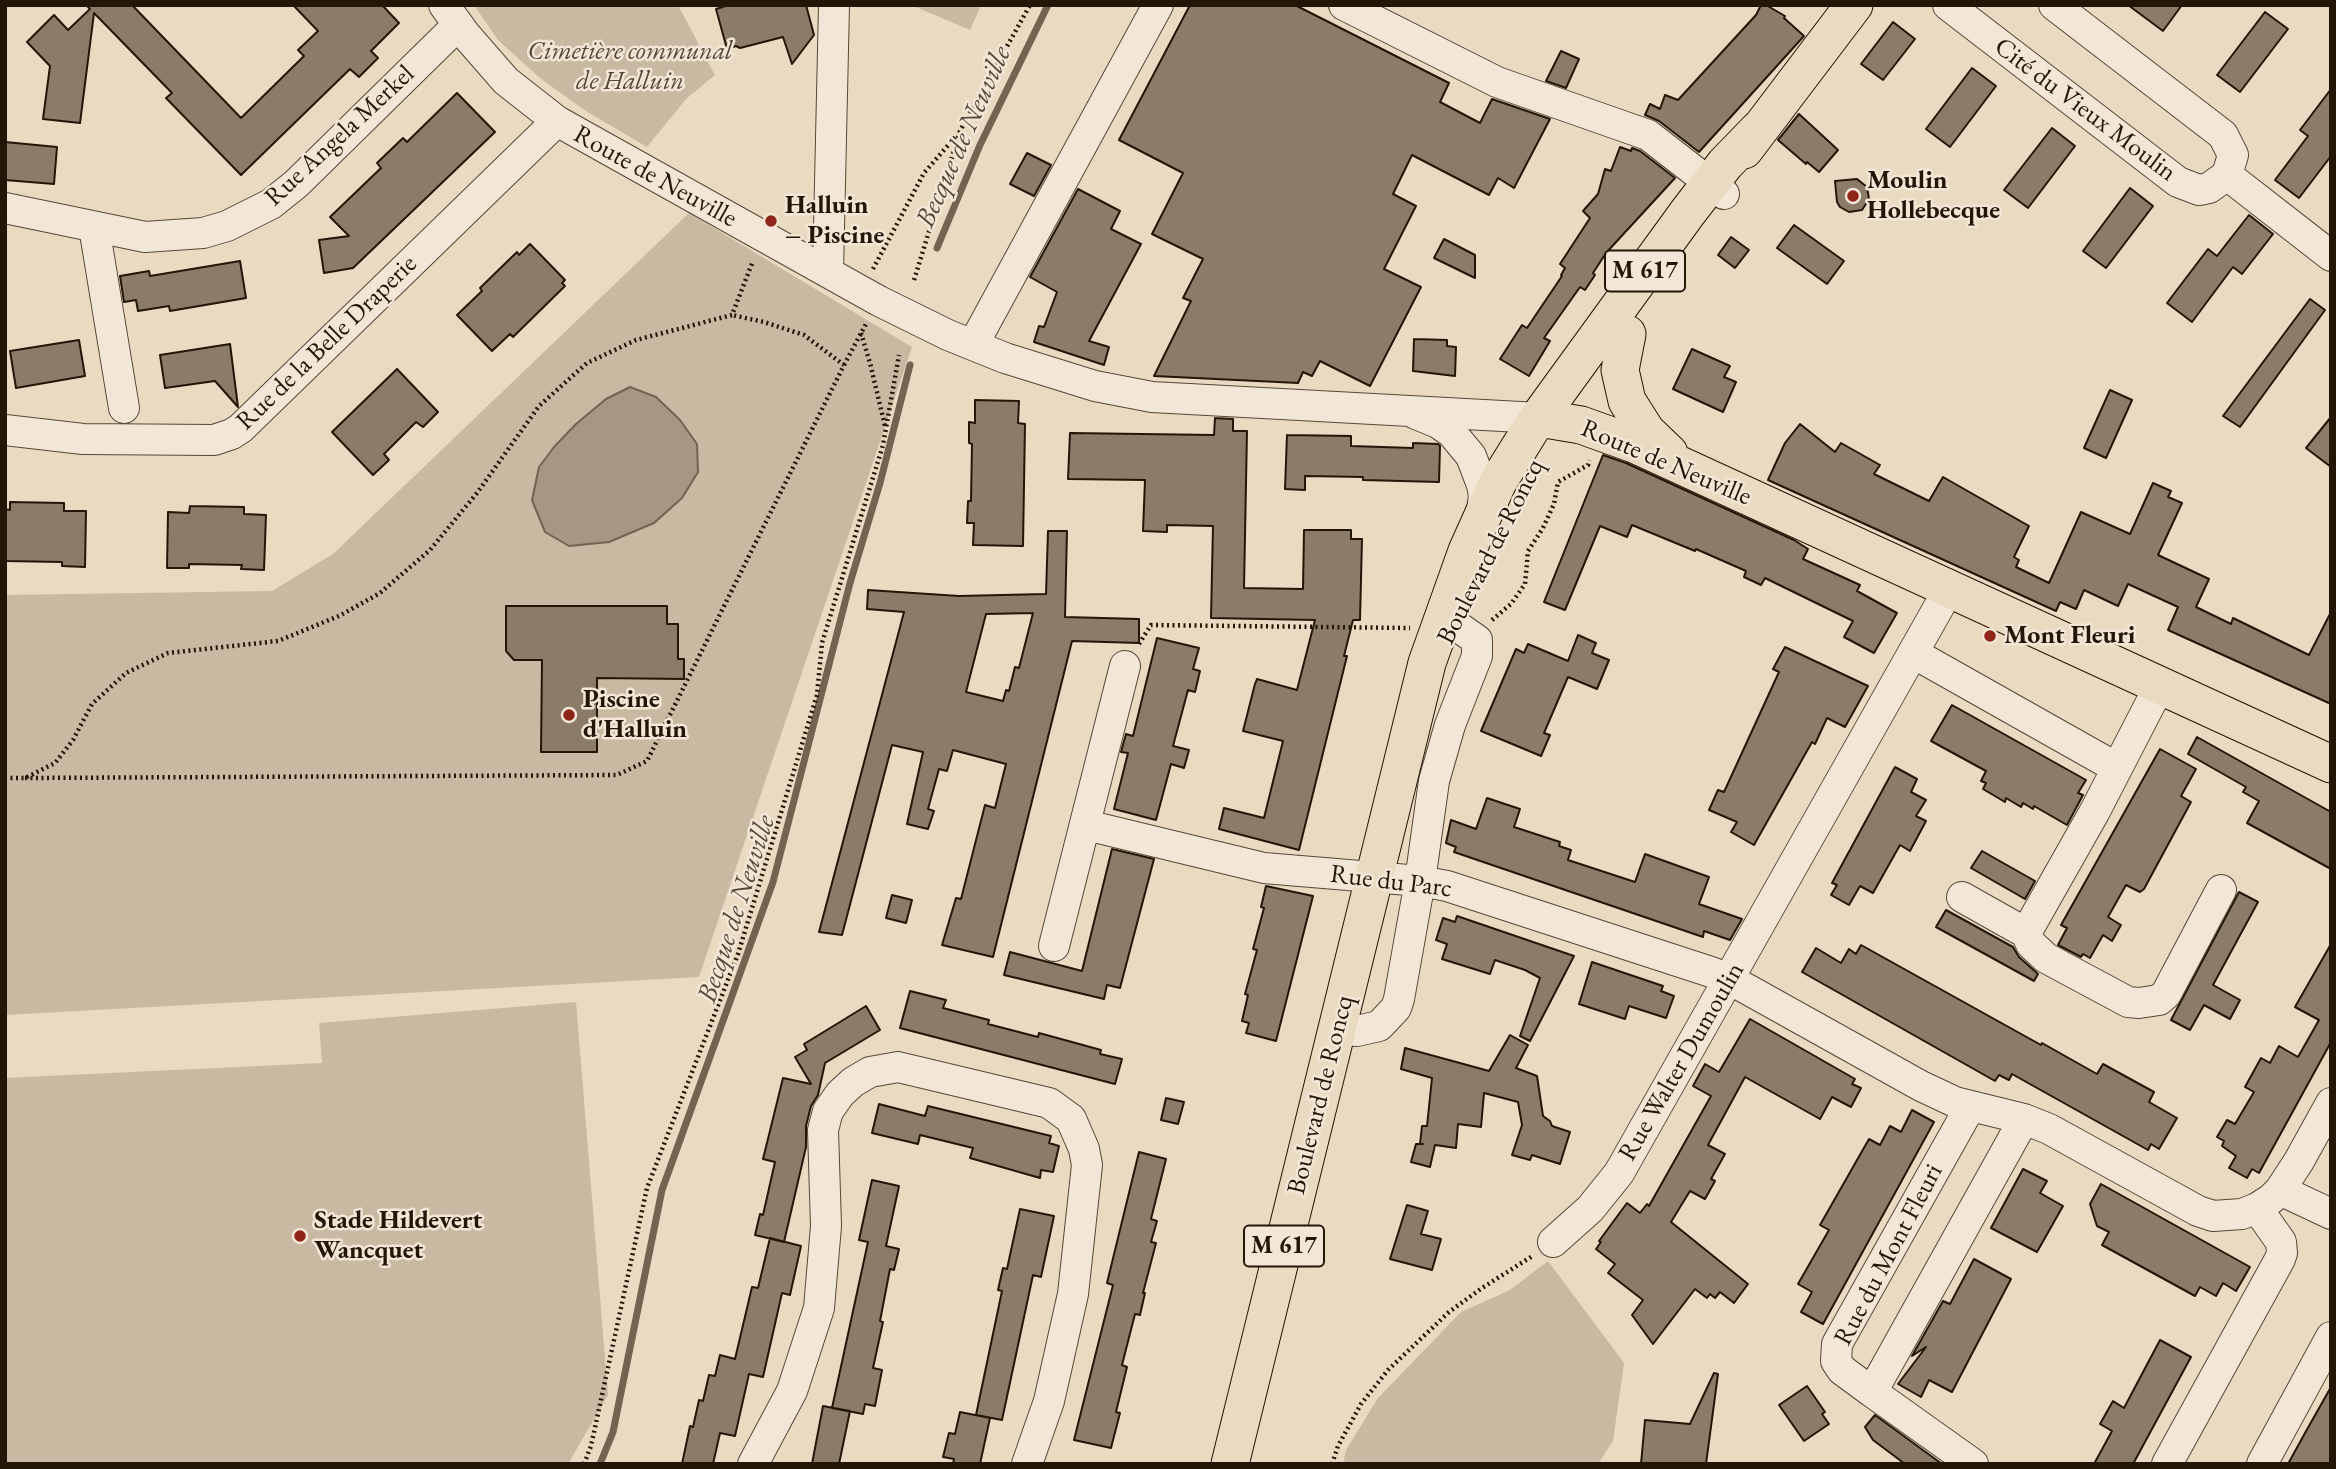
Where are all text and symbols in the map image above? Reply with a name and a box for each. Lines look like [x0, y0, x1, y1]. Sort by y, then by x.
street label: Cité du Vieux Moulin [1988, 31, 2182, 189]
park label: Cimetière communal de Halluin [528, 36, 732, 98]
water label: Becque de Neuville [909, 41, 1019, 233]
street label: Rue Angela Merkel [259, 59, 421, 213]
street label: Route de Neuville [568, 119, 742, 235]
place label: Moulin Hollebecque [1867, 165, 2000, 227]
marker: Moulin Hollebecque [1845, 188, 1861, 204]
place label: Halluin – Piscine [785, 190, 884, 252]
marker: Halluin – Piscine [763, 213, 779, 229]
street label: Rue de la Belle Draperie [230, 249, 424, 437]
road number: M 617 [1605, 250, 1685, 292]
street label: Route de Neuville [1576, 413, 1756, 513]
street label: Boulevard de Roncq [1431, 454, 1551, 650]
place label: Mont Fleuri [2004, 620, 2135, 652]
marker: Mont Fleuri [1982, 628, 1998, 644]
place label: Piscine d'Halluin [583, 684, 687, 746]
marker: Piscine d'Halluin [561, 707, 577, 723]
water label: Becque de Neuville [691, 811, 783, 1007]
street label: Rue du Parc [1328, 859, 1454, 905]
street label: Rue Walter Dumoulin [1612, 957, 1752, 1167]
street label: Boulevard de Roncq [1281, 992, 1361, 1198]
street label: Rue du Mont Fleuri [1828, 1159, 1950, 1351]
place label: Stade Hildevert Wancquet [314, 1205, 482, 1266]
road number: M 617 [1244, 1226, 1324, 1266]
marker: Stade Hildevert Wancquet [292, 1228, 308, 1244]

